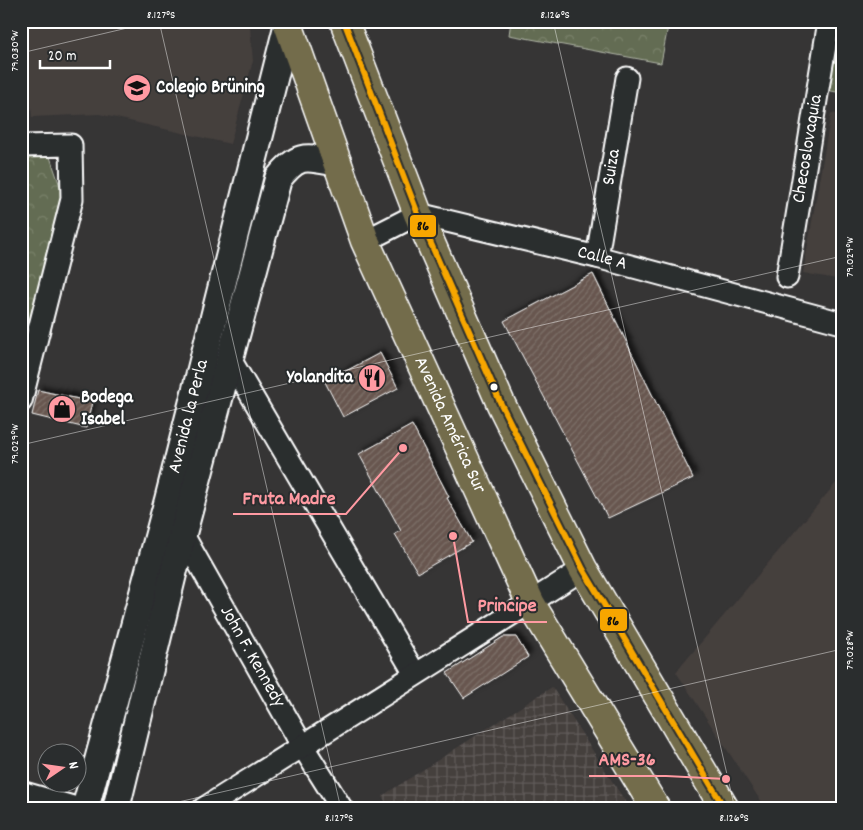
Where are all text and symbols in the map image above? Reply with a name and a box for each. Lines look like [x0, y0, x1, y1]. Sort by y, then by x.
text: 8.127°S [147, 7, 175, 24]
text: 8.126°S [540, 7, 570, 24]
text: 79.030°W [7, 30, 24, 72]
scale bar [40, 38, 110, 70]
text: 20 m [48, 46, 76, 68]
school or university icon: Colegio Brüning [122, 73, 152, 103]
place label: Colegio Brüning [156, 75, 265, 102]
street label: Checoslovaquia [786, 91, 830, 205]
street label: Suiza [596, 146, 629, 187]
line badge: 86 [409, 214, 437, 238]
text: 86 [417, 217, 429, 237]
text: 79.029°W [842, 237, 859, 277]
street label: Calle A [575, 239, 630, 278]
street label: Avenida América Sur [406, 352, 492, 498]
street label: Avenida la Perla [162, 356, 217, 476]
restaurant icon: Yolandita [357, 363, 387, 393]
place label: Yolandita [286, 365, 354, 392]
unlabelled marker [489, 382, 499, 392]
place label: Bodega Isabel [81, 385, 134, 434]
shop icon: Bodega Isabel [47, 394, 77, 424]
text: 79.029°W [7, 424, 24, 464]
callout: Fruta Madre [233, 479, 346, 514]
text: Fruta Madre [243, 486, 336, 514]
callout: Principe [468, 587, 547, 622]
text: Principe [477, 593, 537, 621]
street label: John F. Kennedy [212, 601, 292, 713]
line badge: 86 [599, 608, 628, 632]
text: 86 [607, 612, 619, 632]
text: 79.028°W [842, 630, 859, 670]
callout: AMS-36 [589, 741, 666, 776]
north arrow [38, 742, 88, 792]
text: AMS-36 [599, 747, 656, 775]
text: N [62, 760, 83, 771]
text: 8.127°S [325, 810, 353, 827]
text: 8.126°S [719, 810, 749, 827]

